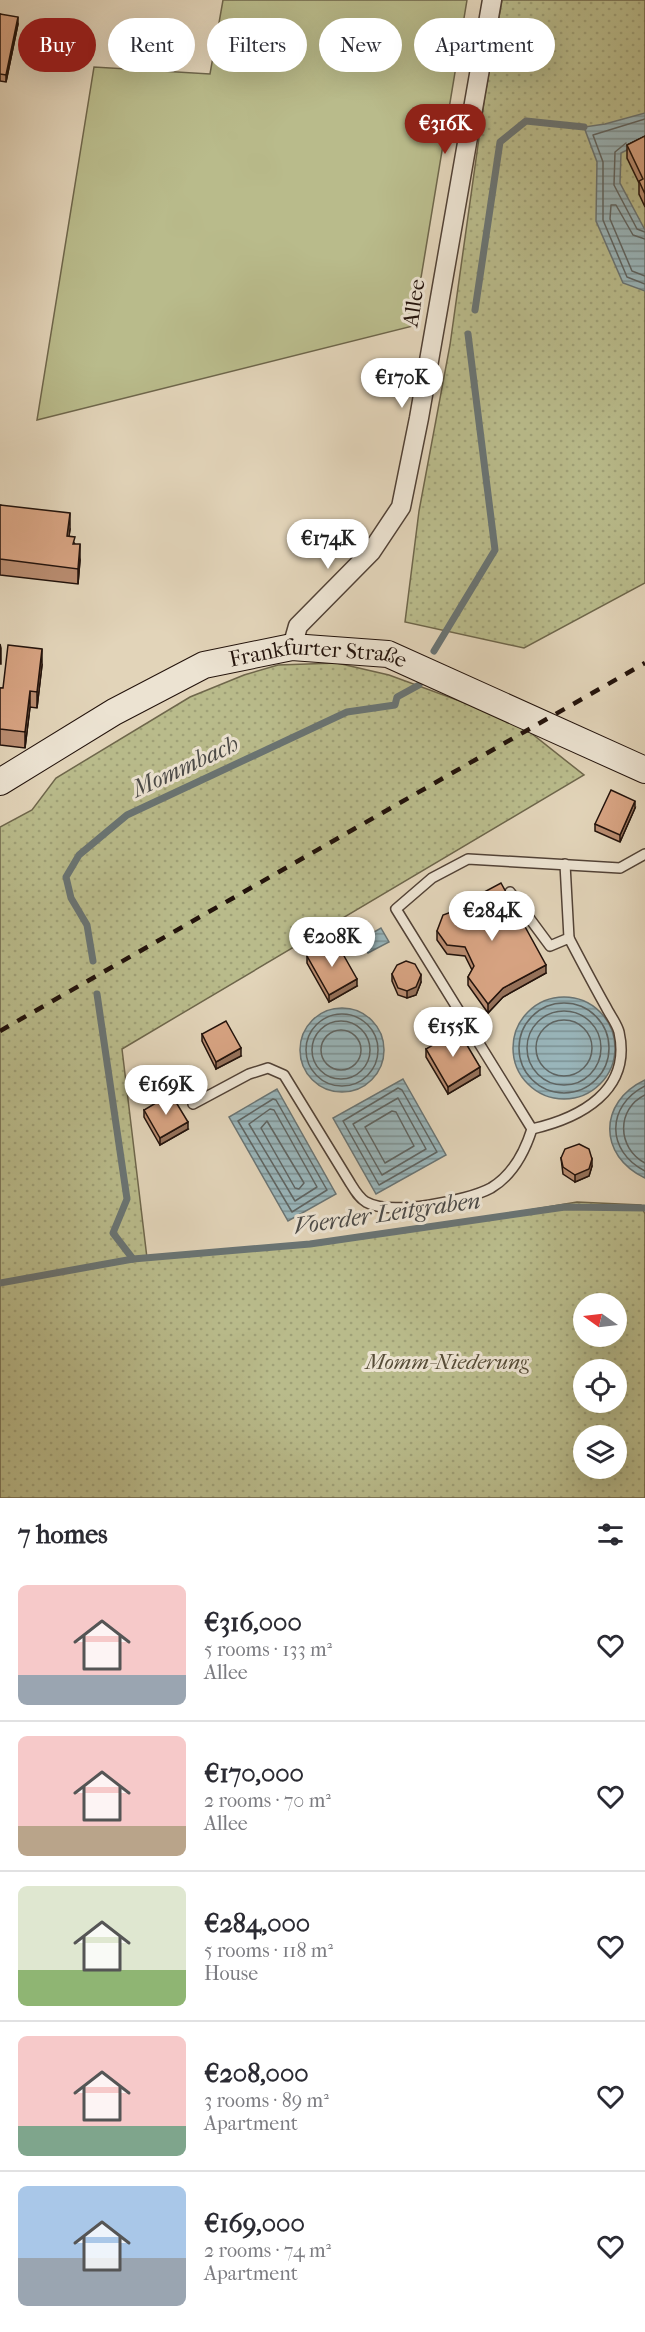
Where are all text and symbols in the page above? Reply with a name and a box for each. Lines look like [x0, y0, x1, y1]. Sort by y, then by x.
chip: Buy [18, 18, 96, 72]
chip: Rent [108, 18, 195, 72]
chip: Filters [207, 18, 307, 72]
chip: New [319, 18, 402, 72]
chip: Apartment [414, 18, 555, 72]
pin: €316K [403, 104, 487, 155]
text: €316K [419, 112, 471, 135]
street label: Allee [397, 277, 431, 330]
pin: €170K [360, 358, 444, 409]
text: €170K [375, 366, 429, 389]
pin: €174K [286, 519, 370, 570]
text: €174K [301, 527, 355, 550]
street label: Frankfurter Straße [227, 634, 411, 674]
water label: Mommbach [126, 729, 243, 804]
pin: €284K [450, 891, 534, 942]
text: €284K [463, 899, 521, 922]
pin: €208K [290, 917, 374, 968]
text: €208K [303, 925, 361, 948]
pin: €155K [411, 1007, 495, 1058]
text: €155K [428, 1015, 478, 1038]
pin: €169K [124, 1065, 208, 1116]
text: €169K [139, 1073, 193, 1096]
water label: Voerder Leitgraben [292, 1186, 482, 1240]
north arrow [573, 1293, 627, 1347]
map controls [573, 1293, 627, 1479]
park label: Momm-Niederung [363, 1349, 529, 1375]
button: locate [573, 1359, 627, 1413]
button: layers [573, 1425, 627, 1479]
icon: filters [594, 1518, 627, 1551]
text: 7 homes [18, 1519, 108, 1550]
text: €316,000 [204, 1607, 302, 1638]
icon: home [66, 1609, 138, 1681]
icon: heart [594, 1629, 627, 1662]
text: 5 rooms · 133 m² [204, 1638, 332, 1661]
text: Allee [204, 1661, 248, 1684]
text: €170,000 [204, 1758, 304, 1789]
icon: home [66, 1760, 138, 1832]
icon: heart [594, 1780, 627, 1813]
text: 2 rooms · 70 m² [204, 1789, 331, 1812]
text: Allee [204, 1812, 248, 1835]
text: €284,000 [204, 1908, 310, 1939]
icon: home [66, 1910, 138, 1982]
icon: heart [594, 1930, 627, 1963]
text: 5 rooms · 118 m² [204, 1939, 333, 1962]
text: House [204, 1962, 258, 1985]
text: €208,000 [204, 2058, 309, 2089]
icon: home [66, 2060, 138, 2132]
icon: heart [594, 2080, 627, 2113]
text: 3 rooms · 89 m² [204, 2089, 329, 2112]
text: Apartment [204, 2112, 298, 2135]
text: €169,000 [204, 2208, 305, 2239]
icon: home [66, 2210, 138, 2282]
icon: heart [594, 2230, 627, 2263]
text: 2 rooms · 74 m² [204, 2239, 331, 2262]
text: Apartment [204, 2262, 298, 2285]

